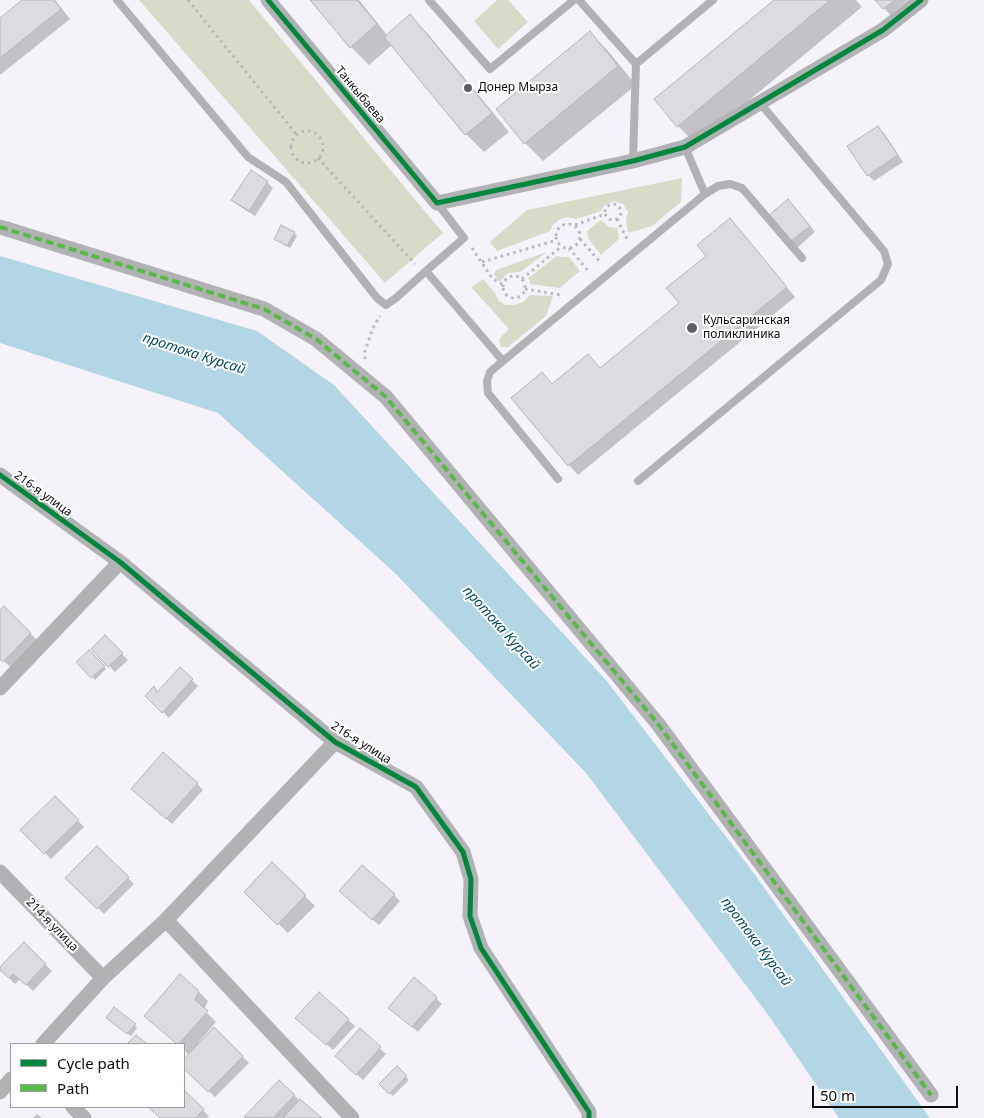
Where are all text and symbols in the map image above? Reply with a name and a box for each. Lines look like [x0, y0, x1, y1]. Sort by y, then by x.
street label: Танкыбаева [332, 64, 388, 126]
place label: Донер Мырза [478, 81, 558, 95]
marker: Донер Мырза [462, 82, 474, 94]
place label: Кульсаринская поликлиника [703, 314, 790, 342]
marker: Кульсаринская поликлиника [685, 321, 699, 335]
water label: протока Курсай [141, 330, 247, 378]
street label: 216-я улица [11, 468, 75, 520]
water label: протока Курсай [459, 583, 543, 673]
street label: 216-я улица [328, 719, 394, 767]
water label: протока Курсай [717, 894, 795, 990]
street label: 214-я улица [23, 895, 81, 955]
legend [10, 1043, 185, 1108]
text: Cycle path [57, 1053, 130, 1073]
scale bar [814, 1076, 960, 1108]
text: Path [57, 1078, 89, 1098]
text: 50 m [820, 1085, 855, 1105]

